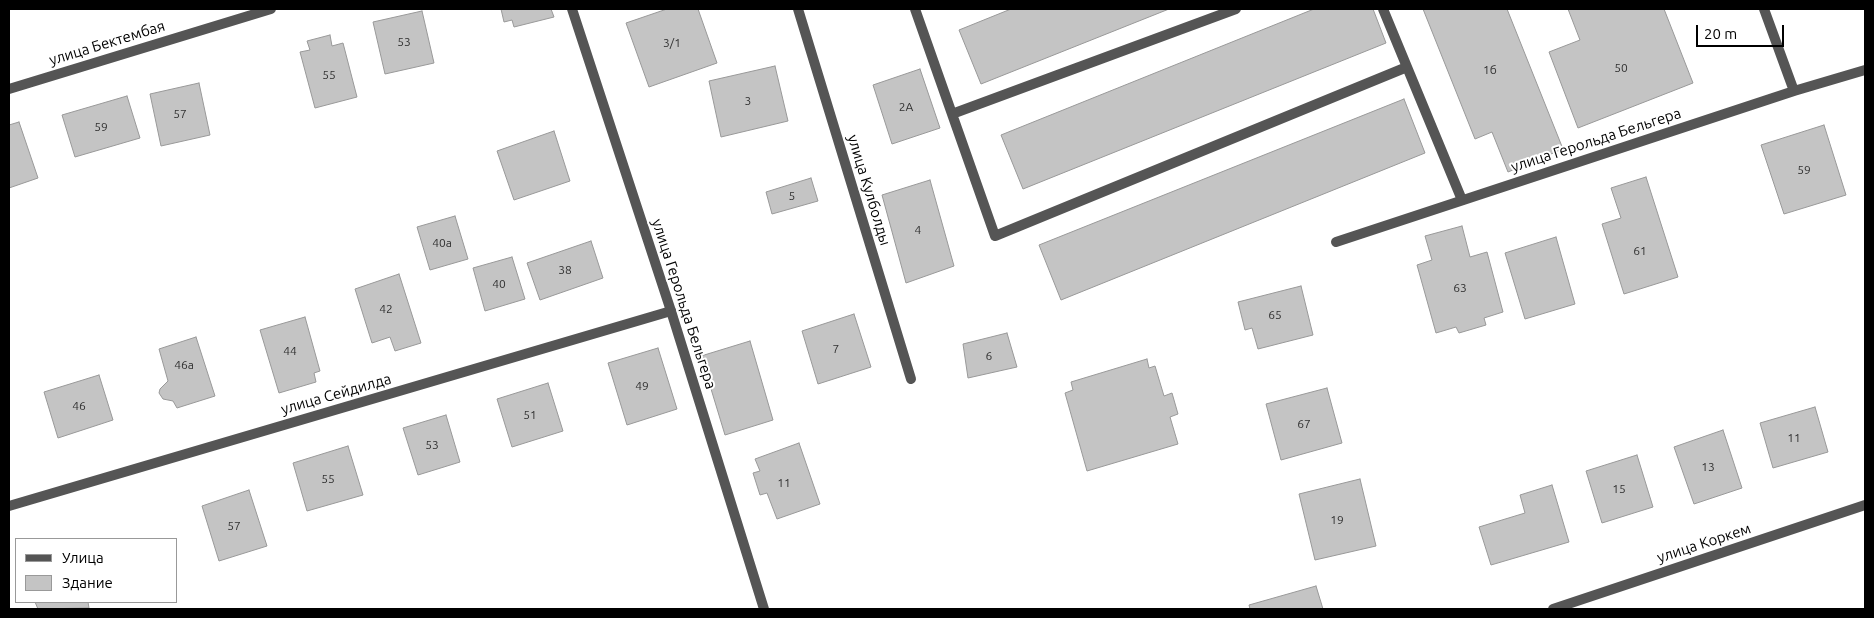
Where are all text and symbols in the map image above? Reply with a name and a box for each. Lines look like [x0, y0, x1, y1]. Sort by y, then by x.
scale bar [1699, 15, 1786, 47]
street label: улица Бектембая [47, 17, 167, 69]
text: 20 m [1704, 25, 1737, 42]
house number: 53 [397, 35, 411, 49]
house number: 3/1 [663, 36, 681, 50]
house number: 50 [1614, 61, 1628, 75]
house number: 1б [1483, 63, 1497, 77]
house number: 55 [322, 68, 336, 82]
house number: 3 [745, 94, 751, 108]
house number: 2А [899, 100, 913, 114]
street label: улица Герольда Бельгера [1509, 104, 1683, 176]
house number: 57 [173, 107, 187, 121]
house number: 59 [94, 120, 108, 134]
street label: улица Кулболды [844, 132, 894, 248]
house number: 59 [1797, 163, 1811, 177]
house number: 5 [789, 189, 795, 203]
street label: улица Герольда Бельгера [648, 217, 720, 391]
house number: 4 [915, 223, 921, 237]
house number: 40а [432, 236, 452, 250]
house number: 61 [1633, 244, 1647, 258]
house number: 38 [558, 263, 572, 277]
house number: 40 [492, 277, 506, 291]
house number: 63 [1453, 281, 1467, 295]
house number: 42 [379, 302, 393, 316]
house number: 65 [1268, 308, 1282, 322]
house number: 7 [833, 342, 839, 356]
house number: 44 [283, 344, 297, 358]
house number: 6 [986, 349, 992, 363]
house number: 46а [174, 358, 194, 372]
street label: улица Сейдилда [279, 370, 393, 418]
house number: 49 [635, 379, 649, 393]
house number: 46 [72, 399, 86, 413]
house number: 51 [523, 408, 537, 422]
house number: 67 [1297, 417, 1311, 431]
house number: 11 [1787, 431, 1801, 445]
house number: 53 [425, 438, 439, 452]
house number: 13 [1701, 460, 1715, 474]
house number: 55 [321, 472, 335, 486]
house number: 11 [777, 476, 791, 490]
house number: 15 [1612, 482, 1626, 496]
house number: 19 [1330, 513, 1344, 527]
house number: 57 [227, 519, 241, 533]
street label: улица Коркем [1655, 519, 1753, 567]
legend [15, 538, 178, 603]
text: Улица [62, 549, 104, 566]
text: Здание [62, 574, 113, 591]

